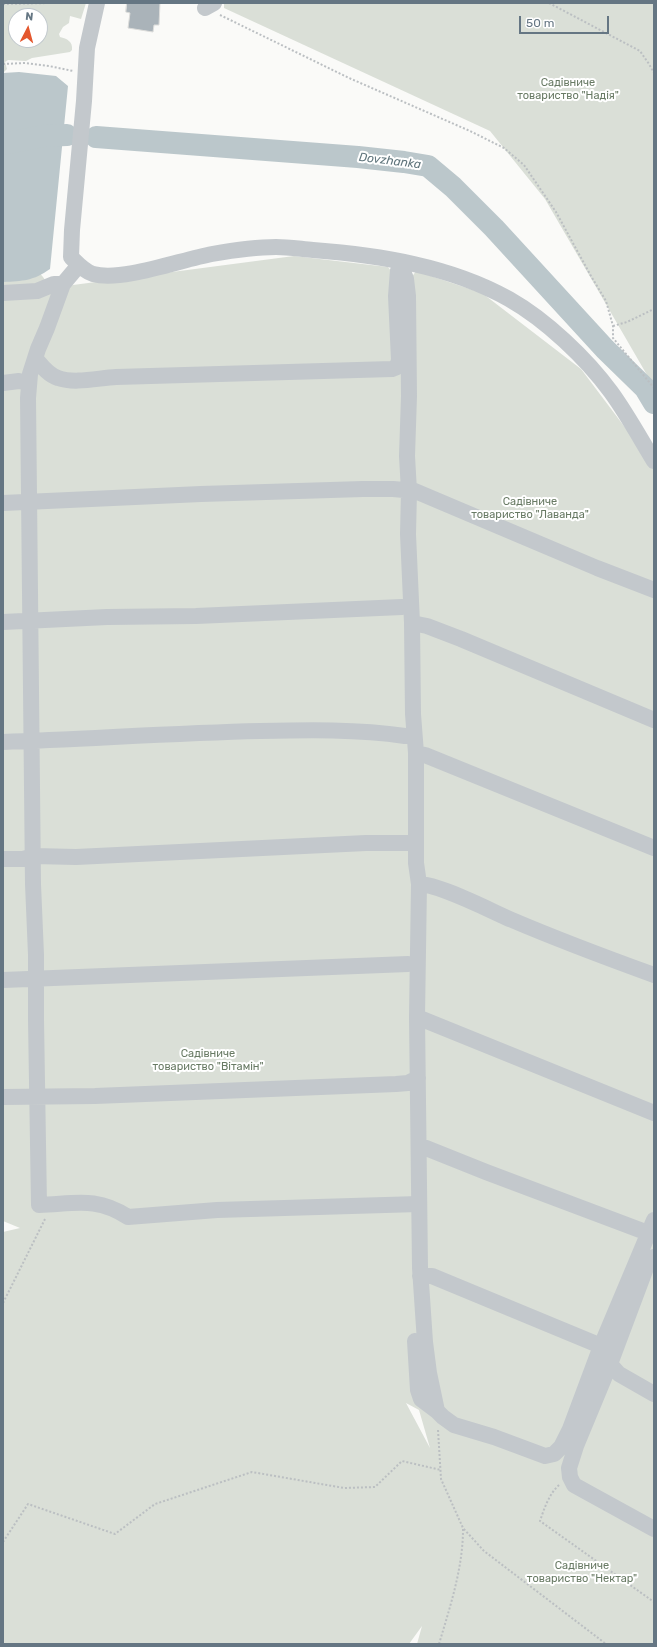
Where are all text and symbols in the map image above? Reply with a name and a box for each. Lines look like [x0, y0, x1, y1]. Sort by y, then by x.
north arrow [8, 8, 48, 48]
scale bar [521, 8, 611, 34]
text: N [25, 10, 34, 23]
text: 50 m [526, 16, 554, 30]
park label: Садівниче товариство "Надія" [517, 76, 619, 102]
water label: Dovzhanka [358, 150, 422, 172]
park label: Садівниче товариство "Лаванда" [471, 495, 589, 521]
park label: Садівниче товариство "Вітамін" [152, 1047, 264, 1073]
park label: Садівниче товариство "Нектар" [527, 1559, 637, 1585]

